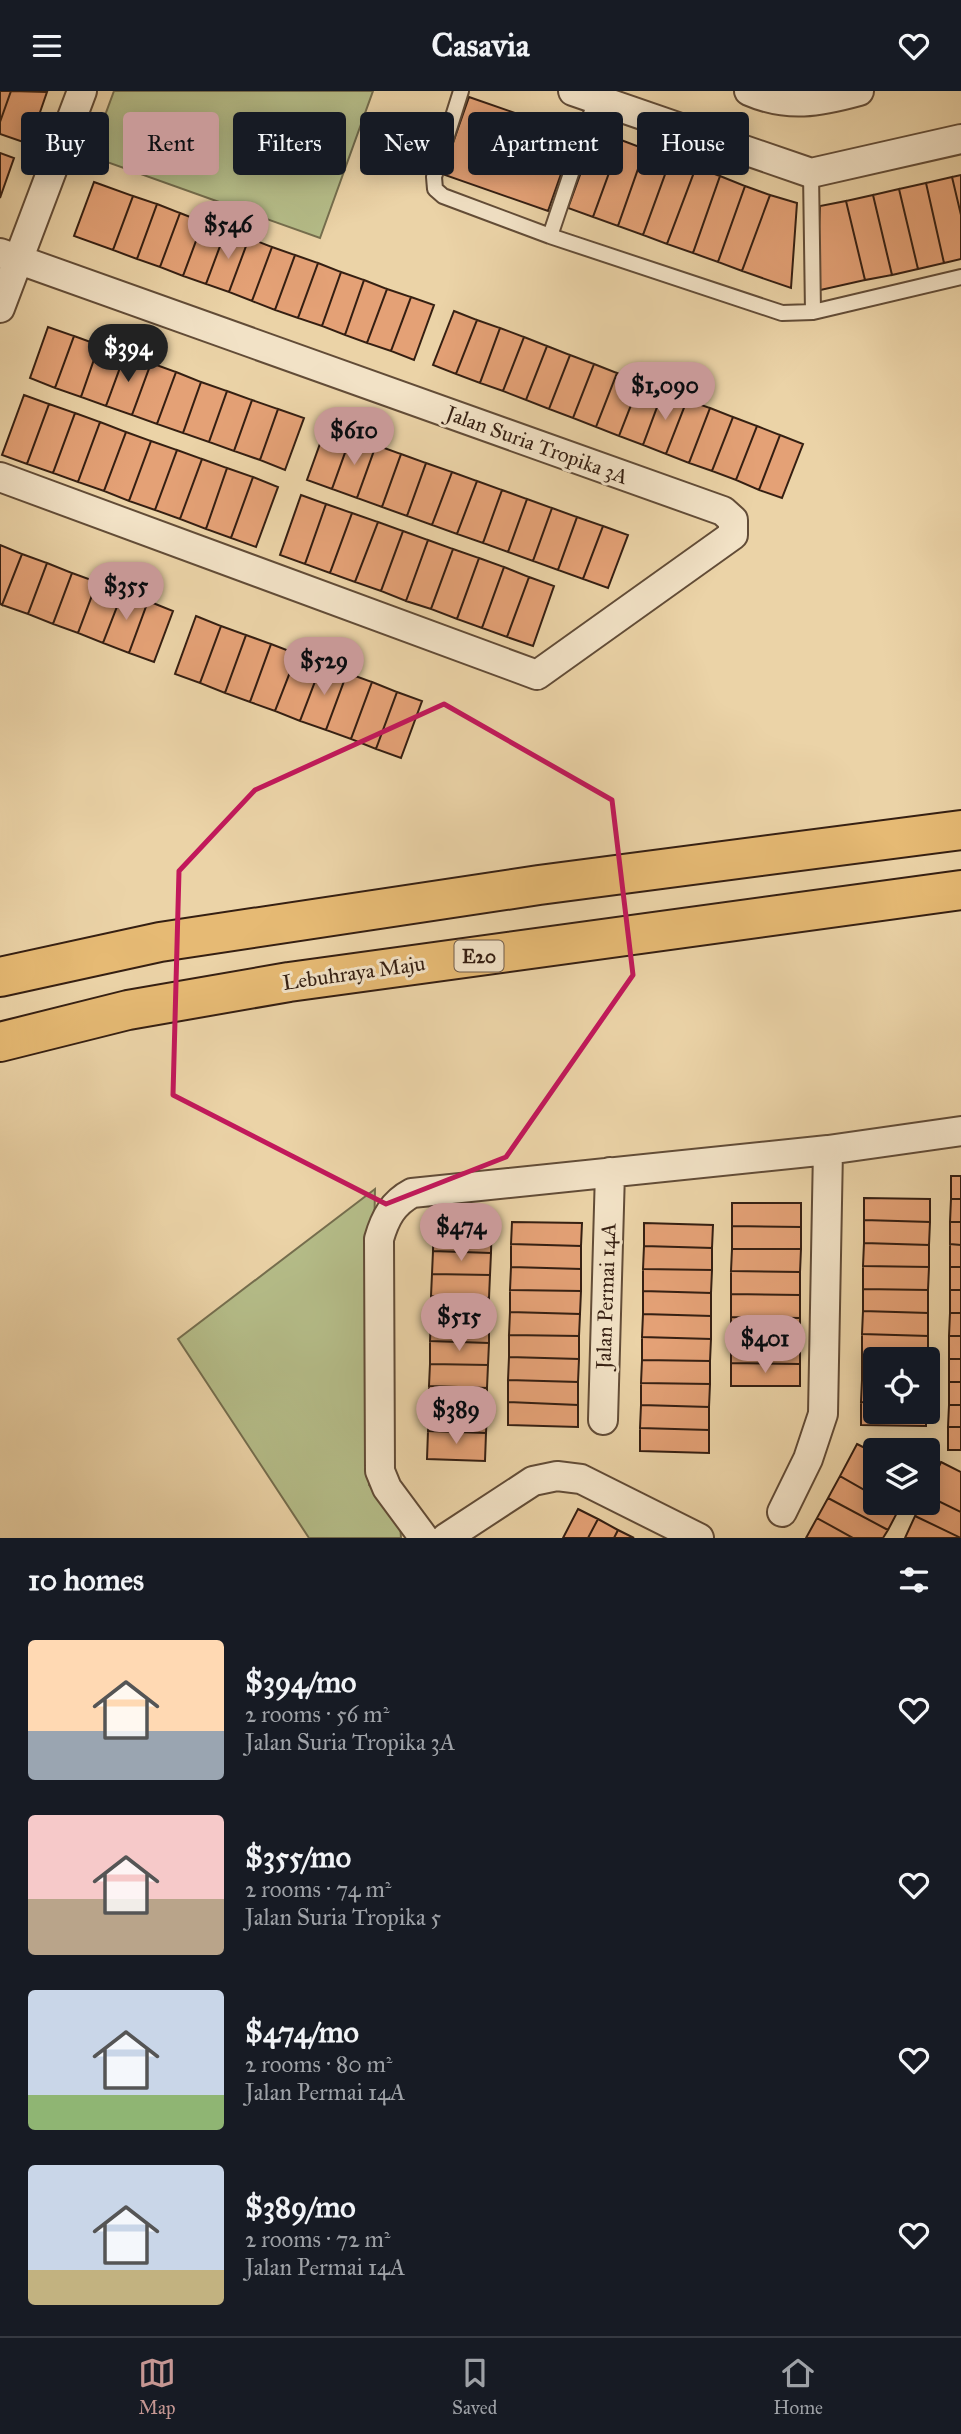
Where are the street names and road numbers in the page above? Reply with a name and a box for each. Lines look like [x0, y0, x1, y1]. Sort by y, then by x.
street label: Jalan Suria Tropika 3A [440, 399, 632, 490]
road number: E20 [454, 941, 504, 971]
street label: Lebuhraya Maju [281, 950, 427, 996]
street label: Jalan Permai 14A [590, 1222, 622, 1372]

